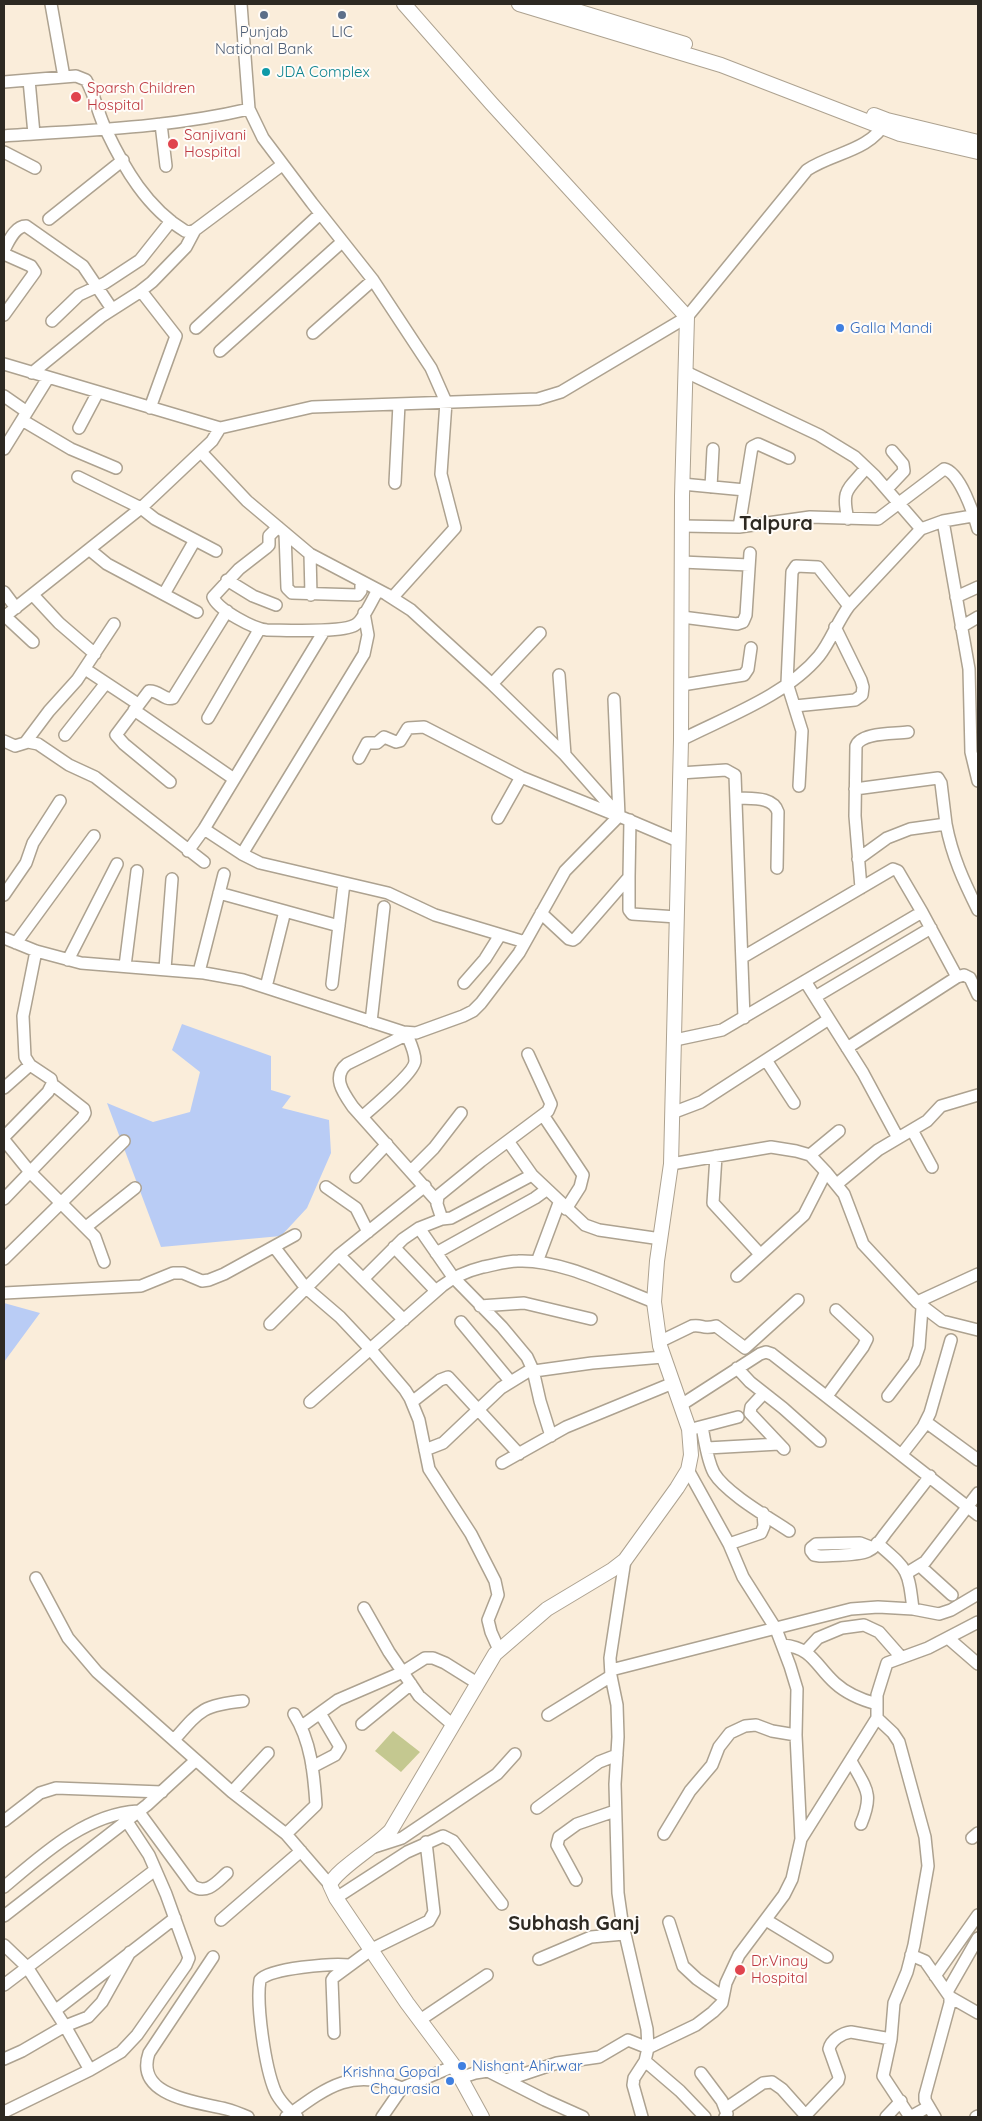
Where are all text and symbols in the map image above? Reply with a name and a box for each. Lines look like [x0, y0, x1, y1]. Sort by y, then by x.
marker: Punjab National Bank [258, 9, 270, 21]
marker: LIC [336, 9, 348, 21]
place label: Punjab National Bank [215, 23, 313, 58]
place label: LIC [331, 23, 353, 41]
place label: JDA Complex [276, 63, 370, 81]
marker: JDA Complex [260, 66, 272, 78]
place label: Sparsh Children Hospital [87, 79, 196, 114]
marker: Sparsh Children Hospital [69, 90, 83, 104]
place label: Sanjivani Hospital [184, 126, 246, 161]
marker: Sanjivani Hospital [166, 137, 180, 151]
place label: Galla Mandi [850, 319, 932, 337]
marker: Galla Mandi [834, 322, 846, 334]
district label: Talpura [739, 512, 813, 536]
district label: Subhash Ganj [508, 1912, 640, 1936]
place label: Dr.Vinay Hospital [751, 1952, 808, 1987]
marker: Dr.Vinay Hospital [733, 1963, 747, 1977]
place label: Nishant Ahirwar [472, 2057, 583, 2075]
marker: Nishant Ahirwar [456, 2060, 468, 2072]
place label: Krishna Gopal Chaurasia [342, 2063, 440, 2098]
marker: Krishna Gopal Chaurasia [444, 2075, 456, 2087]

